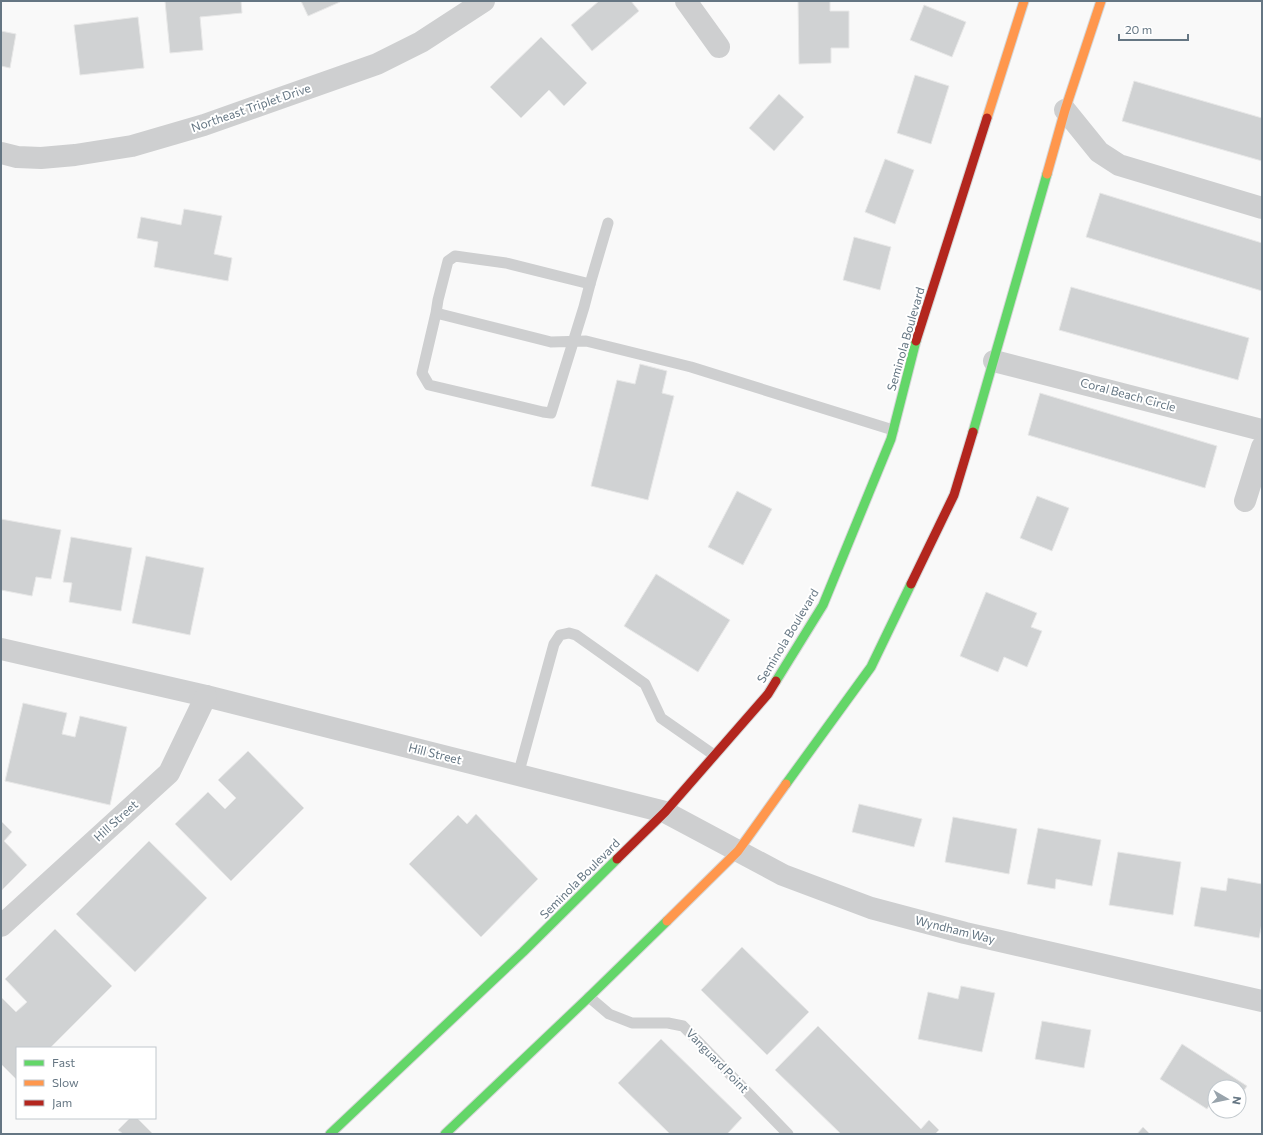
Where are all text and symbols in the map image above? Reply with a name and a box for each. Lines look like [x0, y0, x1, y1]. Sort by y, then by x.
scale bar [1119, 16, 1188, 42]
text: 20 m [1125, 22, 1152, 36]
street label: Northeast Triplet Drive [189, 80, 312, 134]
street label: Seminola Boulevard [884, 285, 927, 392]
street label: Coral Beach Circle [1079, 375, 1178, 414]
street label: Seminola Boulevard [754, 586, 821, 685]
street label: Hill Street [407, 740, 463, 766]
street label: Hill Street [90, 797, 140, 844]
street label: Seminola Boulevard [536, 835, 622, 921]
street label: Wyndham Way [914, 912, 997, 946]
street label: Vanguard Point [684, 1025, 752, 1095]
legend [16, 1047, 156, 1119]
text: Fast [52, 1055, 75, 1069]
text: Slow [52, 1075, 79, 1089]
north arrow [1207, 1079, 1247, 1119]
text: Jam [52, 1095, 72, 1110]
text: N [1230, 1096, 1244, 1106]

